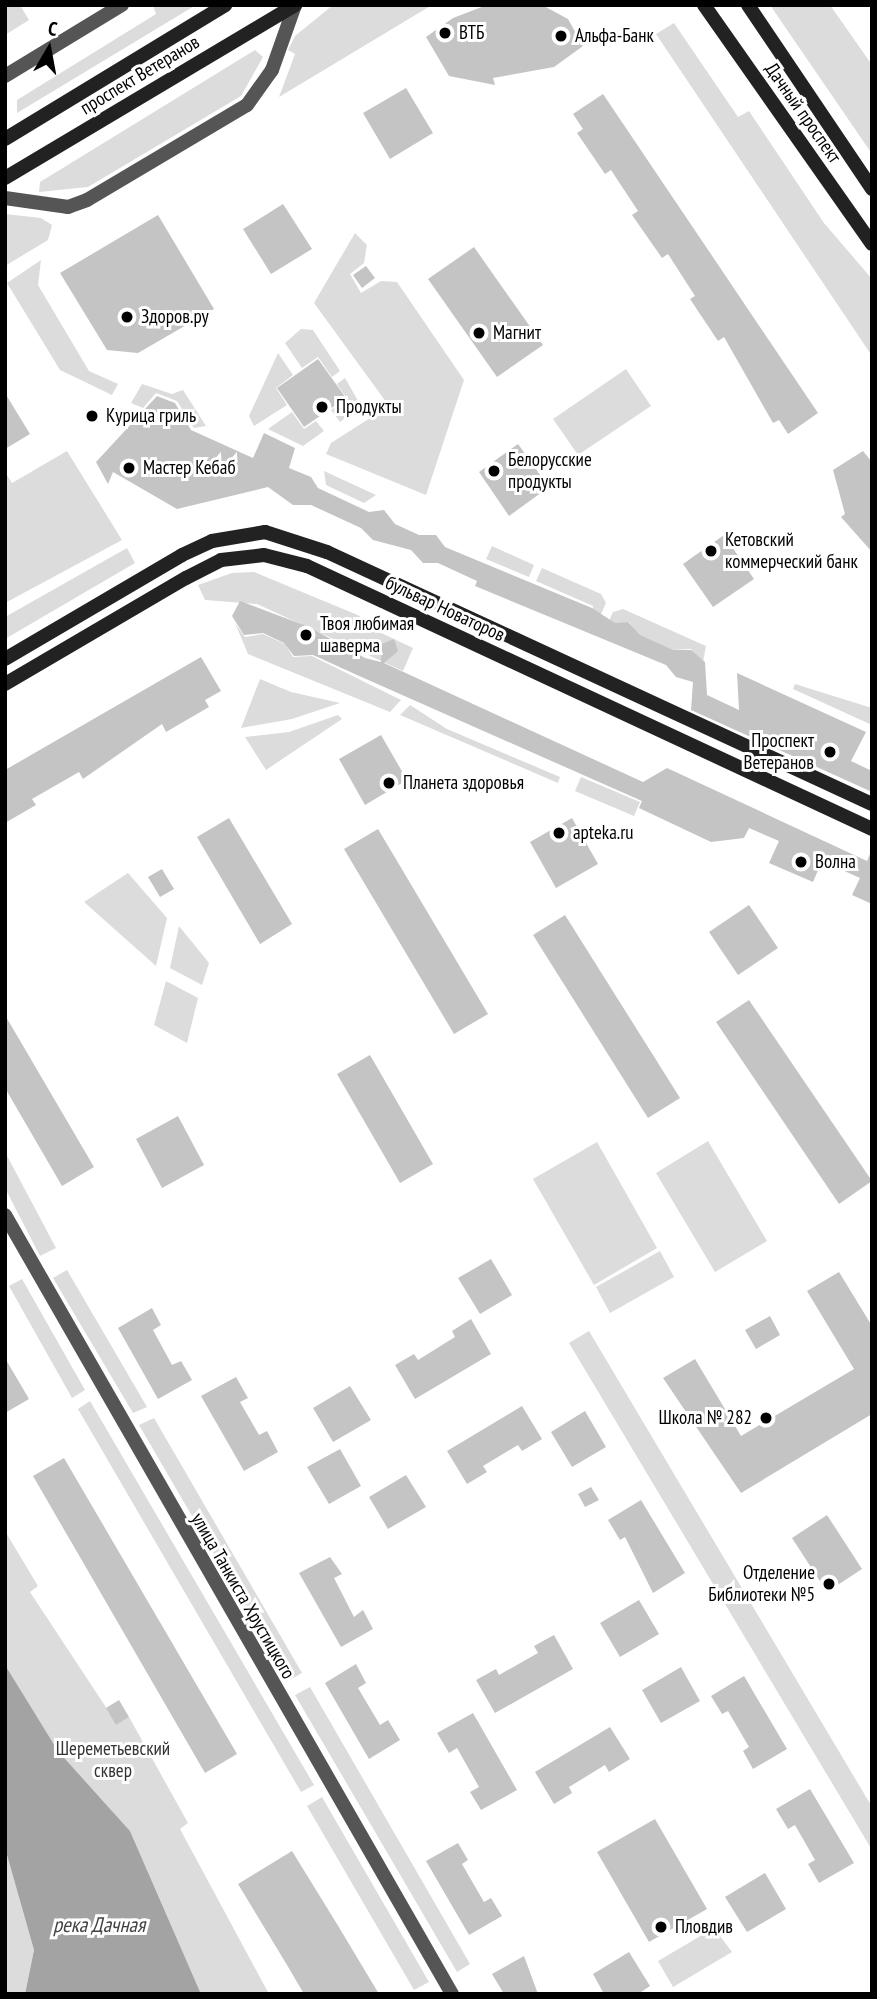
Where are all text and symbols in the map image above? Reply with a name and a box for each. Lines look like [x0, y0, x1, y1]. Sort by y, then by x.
north arrow [14, 14, 84, 84]
text: С [46, 16, 59, 41]
place label: ВТБ [459, 22, 485, 44]
marker: ВТБ [437, 25, 453, 41]
place label: Альфа-Банк [575, 25, 654, 47]
marker: Альфа-Банк [553, 28, 569, 44]
street label: проспект Ветеранов [76, 30, 204, 120]
street label: Дачный проспект [760, 58, 846, 168]
place label: Здоров.ру [141, 306, 209, 328]
marker: Здоров.ру [119, 309, 135, 325]
place label: Магнит [493, 322, 541, 344]
marker: Магнит [471, 325, 487, 341]
place label: Продукты [336, 396, 402, 418]
marker: Продукты [314, 399, 330, 415]
place label: Курица гриль [106, 405, 196, 427]
marker: Курица гриль [84, 408, 100, 424]
place label: Белорусские продукты [508, 449, 592, 493]
place label: Мастер Кебаб [143, 457, 236, 479]
marker: Мастер Кебаб [121, 460, 137, 476]
marker: Белорусские продукты [486, 463, 502, 479]
place label: Кетовский коммерческий банк [725, 529, 858, 573]
marker: Кетовский коммерческий банк [703, 543, 719, 559]
street label: бульвар Новаторов [382, 571, 508, 647]
place label: Твоя любимая шаверма [320, 613, 414, 657]
marker: Твоя любимая шаверма [298, 627, 314, 643]
place label: Проспект Ветеранов [744, 730, 814, 774]
marker: Проспект Ветеранов [820, 742, 840, 762]
place label: Планета здоровья [403, 772, 524, 794]
marker: Планета здоровья [381, 775, 397, 791]
place label: apteka.ru [573, 822, 634, 844]
marker: apteka.ru [551, 825, 567, 841]
place label: Волна [815, 851, 856, 873]
marker: Волна [793, 854, 809, 870]
place label: Школа № 282 [659, 1407, 752, 1429]
marker: Школа № 282 [758, 1410, 774, 1426]
street label: улица Танкиста Хрустицкого [186, 1509, 300, 1683]
place label: Отделение Библиотеки №5 [708, 1562, 815, 1606]
marker: Отделение Библиотеки №5 [821, 1576, 837, 1592]
park label: Шереметьевский сквер [56, 1738, 170, 1782]
water label: река Дачная [53, 1912, 145, 1938]
place label: Пловдив [675, 1916, 733, 1938]
marker: Пловдив [653, 1919, 669, 1935]

